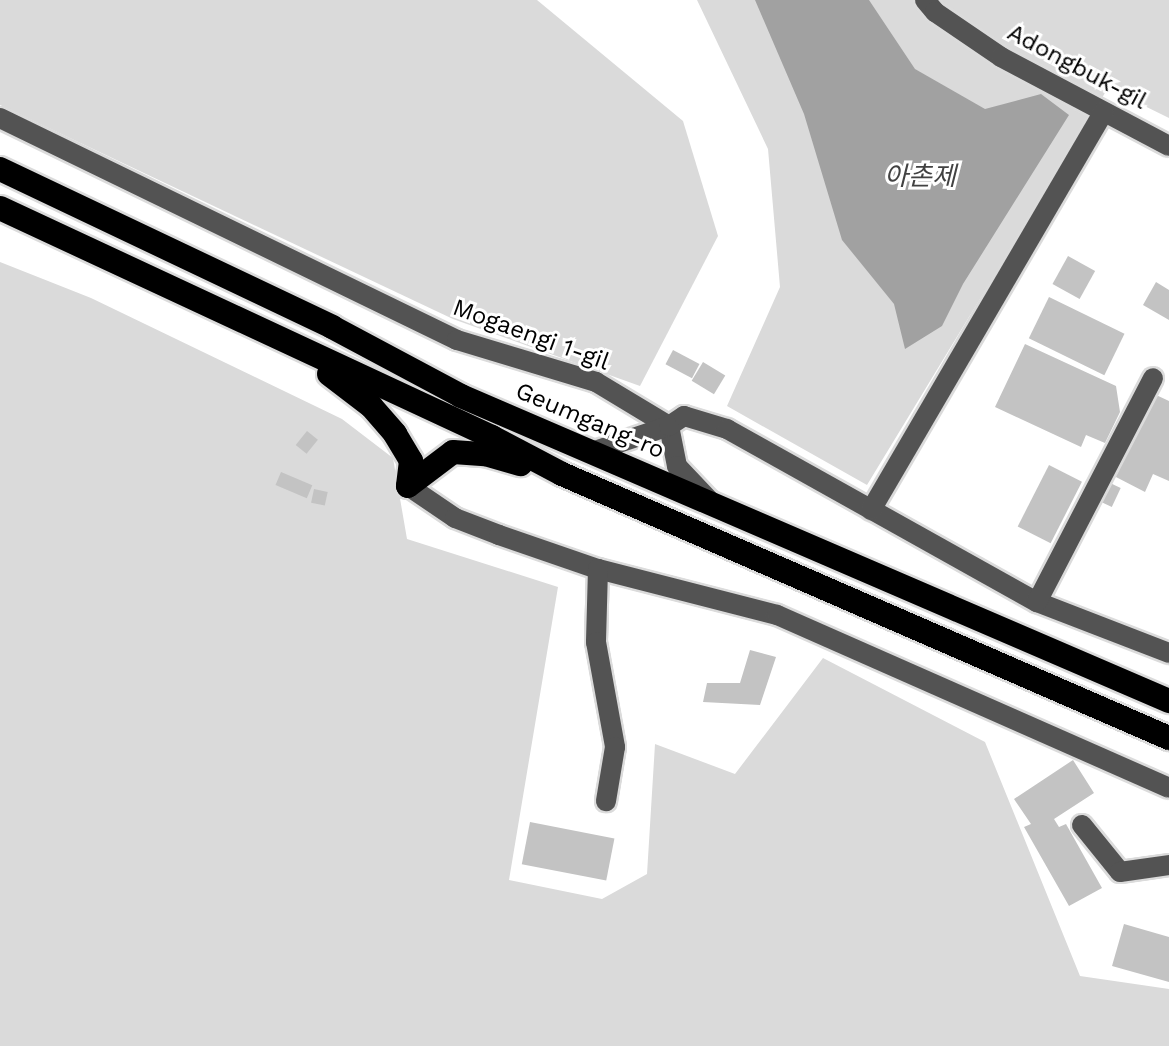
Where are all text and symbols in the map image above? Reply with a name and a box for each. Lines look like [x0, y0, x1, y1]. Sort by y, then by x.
street label: Adongbuk-gil [1002, 18, 1152, 116]
water label: 아촌제 [884, 161, 956, 193]
street label: Mogaengi 1-gil [448, 293, 614, 377]
street label: Geumgang-ro [511, 377, 669, 465]

